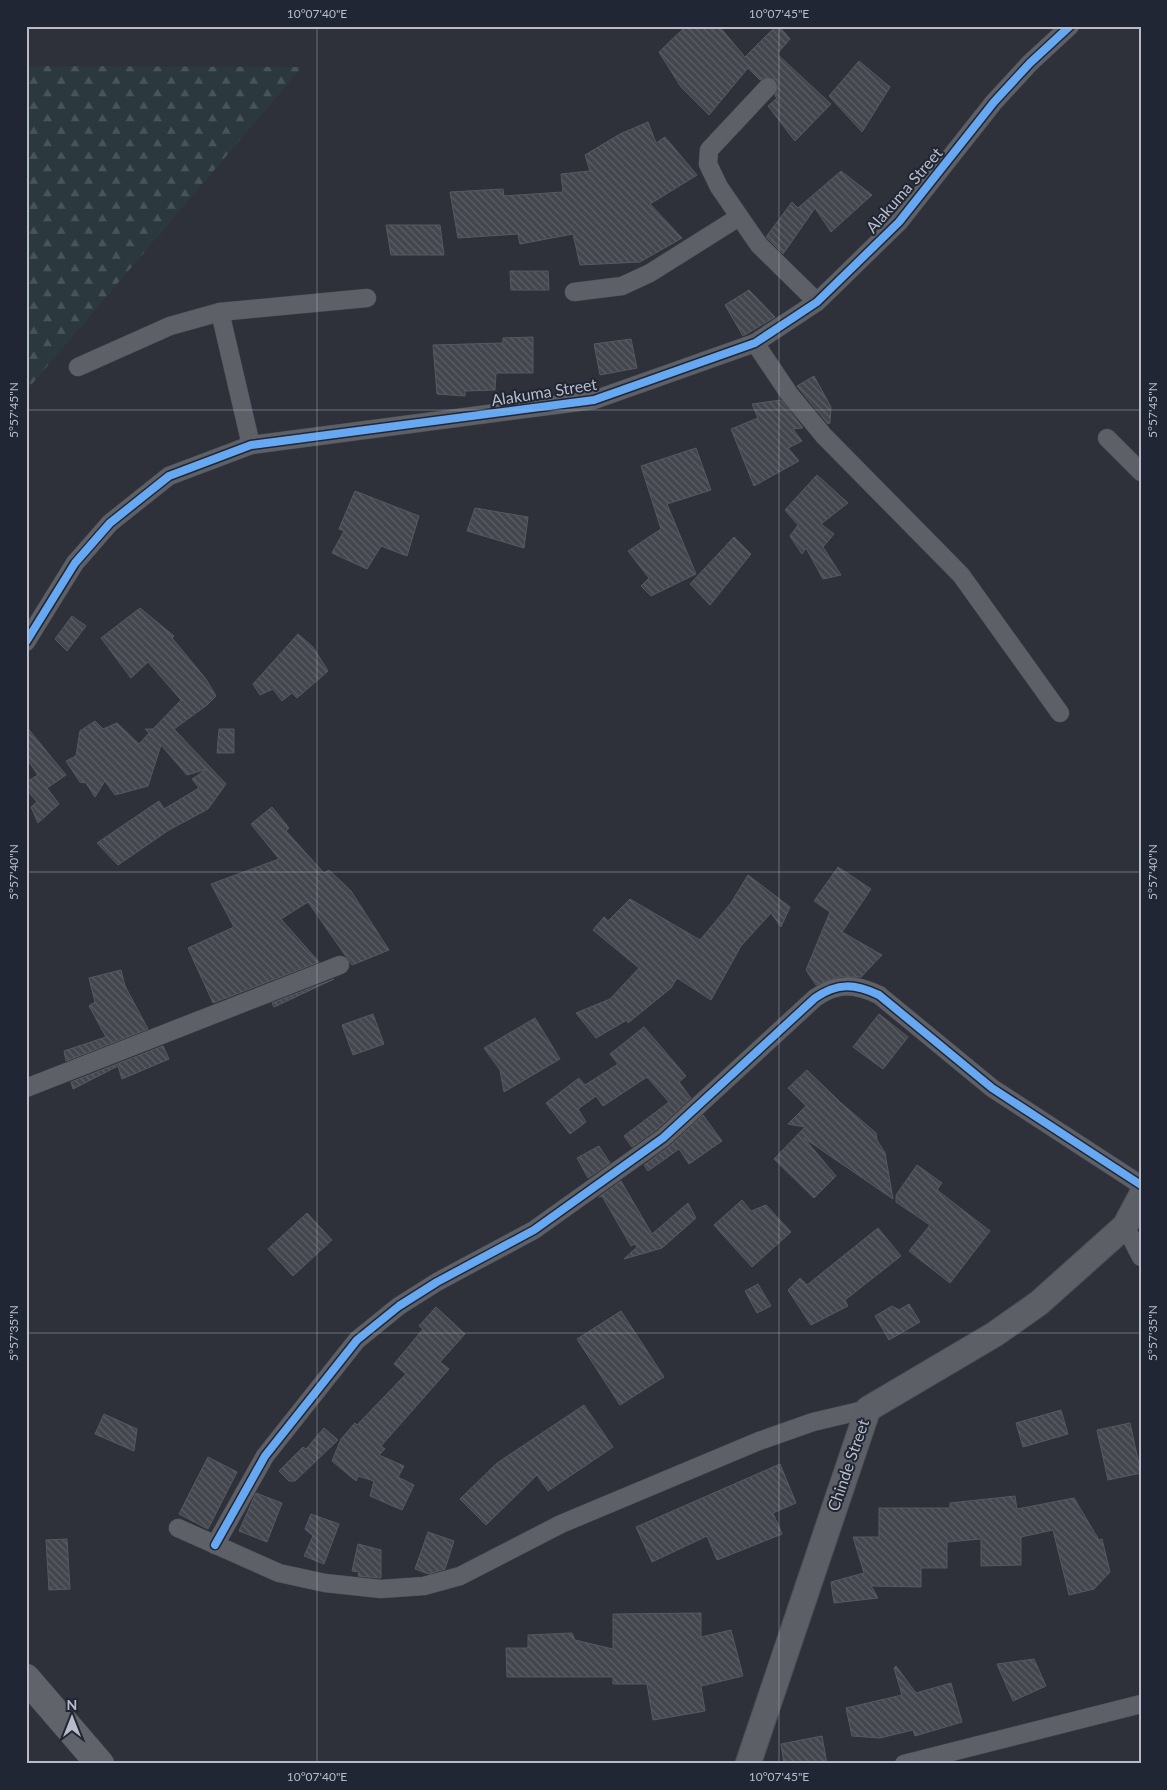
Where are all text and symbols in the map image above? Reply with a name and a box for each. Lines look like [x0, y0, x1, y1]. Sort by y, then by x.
text: 10°07'40"E [287, 6, 347, 21]
text: 10°07'45"E [749, 6, 809, 21]
street label: Alakuma Street [861, 143, 946, 236]
street label: Alakuma Street [490, 374, 598, 409]
text: 5°57'45"N [6, 382, 21, 438]
text: 5°57'45"N [1145, 382, 1160, 438]
text: 5°57'40"N [6, 844, 21, 900]
text: 5°57'40"N [1145, 844, 1160, 900]
text: 5°57'35"N [6, 1305, 21, 1361]
text: 5°57'35"N [1145, 1305, 1160, 1361]
street label: Chinde Street [823, 1416, 872, 1513]
north arrow [48, 1692, 98, 1742]
text: N [67, 1696, 77, 1713]
text: 10°07'40"E [287, 1769, 347, 1784]
text: 10°07'45"E [749, 1769, 809, 1784]

